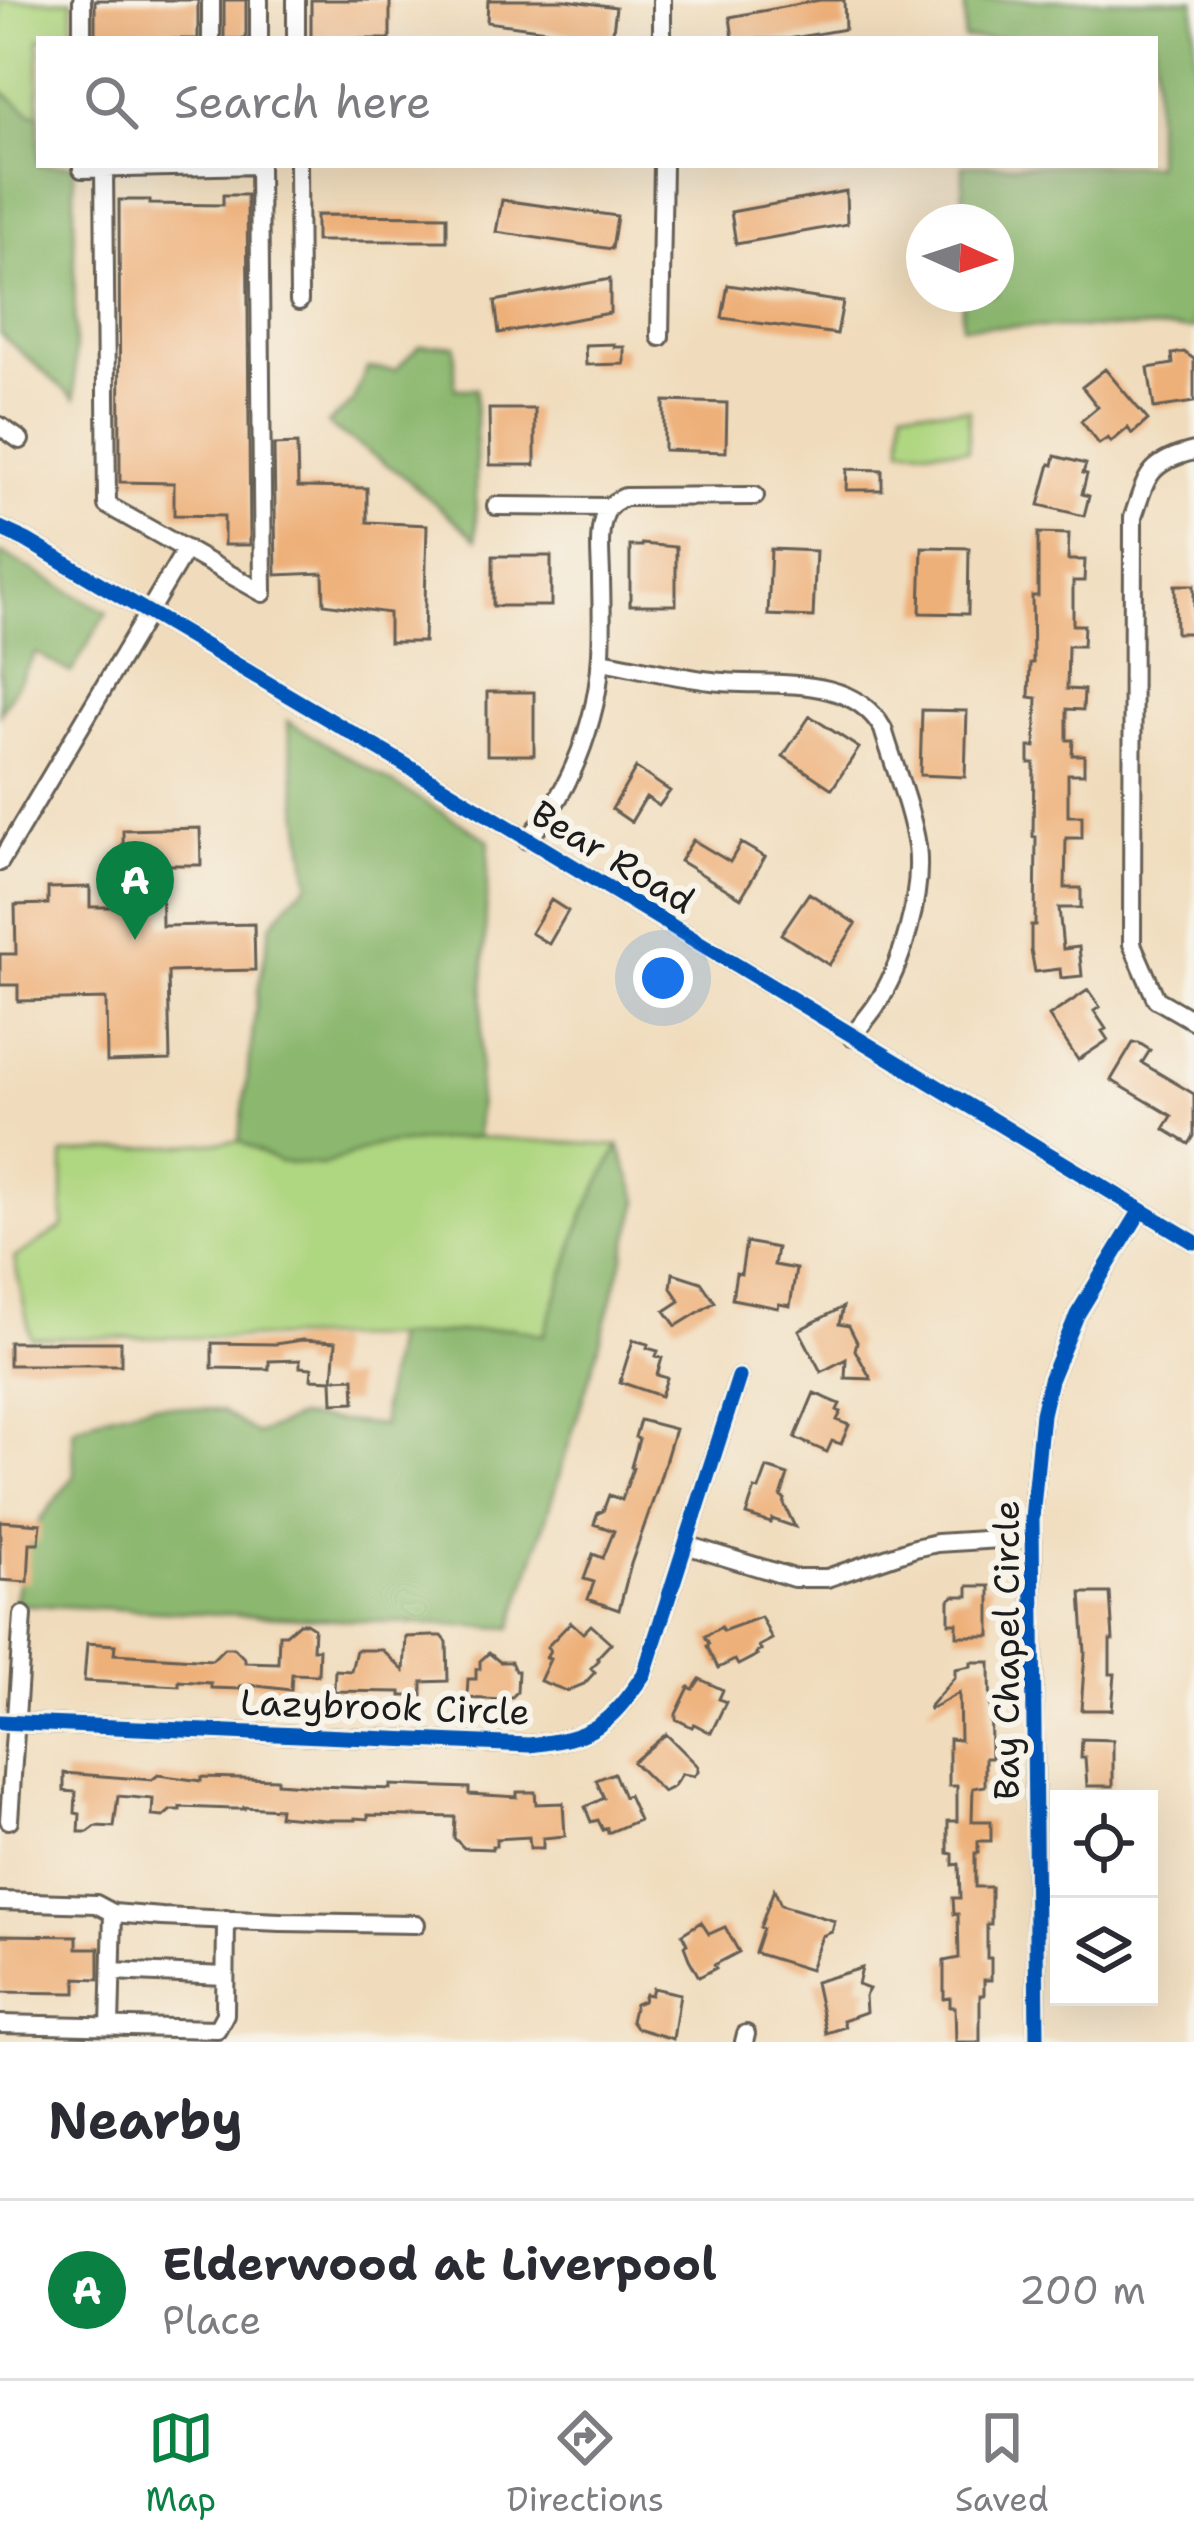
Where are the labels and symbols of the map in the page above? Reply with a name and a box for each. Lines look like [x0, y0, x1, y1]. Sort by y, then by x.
north arrow [906, 204, 1014, 312]
street label: Bear Road [522, 789, 704, 925]
pin: A [96, 841, 174, 940]
your location [633, 948, 693, 1008]
street label: Bay Chapel Circle [982, 1500, 1031, 1800]
street label: Lazybrook Circle [239, 1677, 531, 1737]

